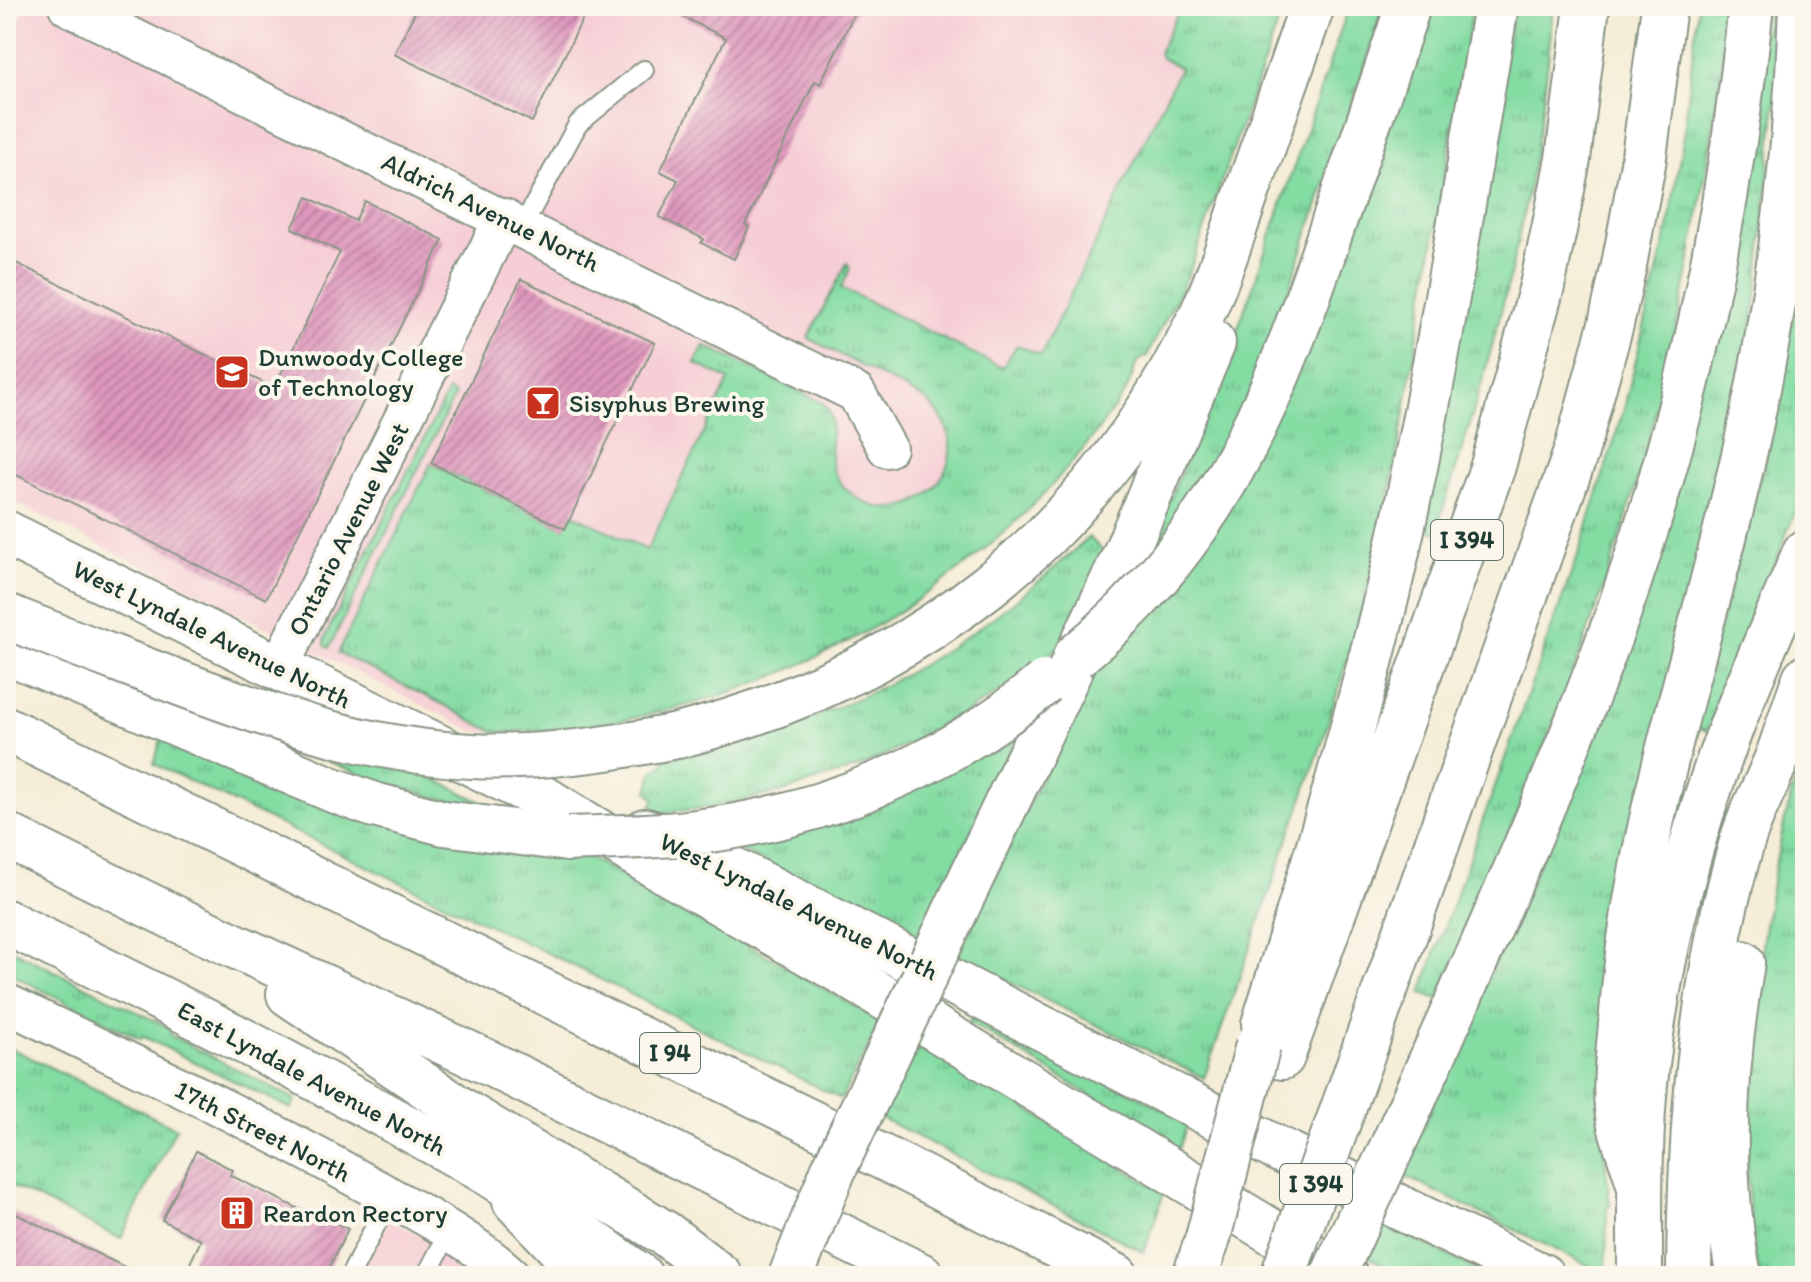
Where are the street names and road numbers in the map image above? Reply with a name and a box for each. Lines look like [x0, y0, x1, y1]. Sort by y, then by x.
street label: Aldrich Avenue North [377, 145, 605, 279]
street label: Ontario Avenue West [280, 417, 416, 641]
road number: I 394 [1431, 520, 1503, 560]
street label: West Lyndale Avenue North [68, 553, 356, 715]
street label: West Lyndale Avenue North [655, 825, 943, 987]
street label: East Lyndale Avenue North [172, 994, 452, 1162]
road number: I 94 [640, 1033, 700, 1073]
street label: 17th Street North [170, 1073, 356, 1189]
road number: I 394 [1280, 1164, 1352, 1204]

